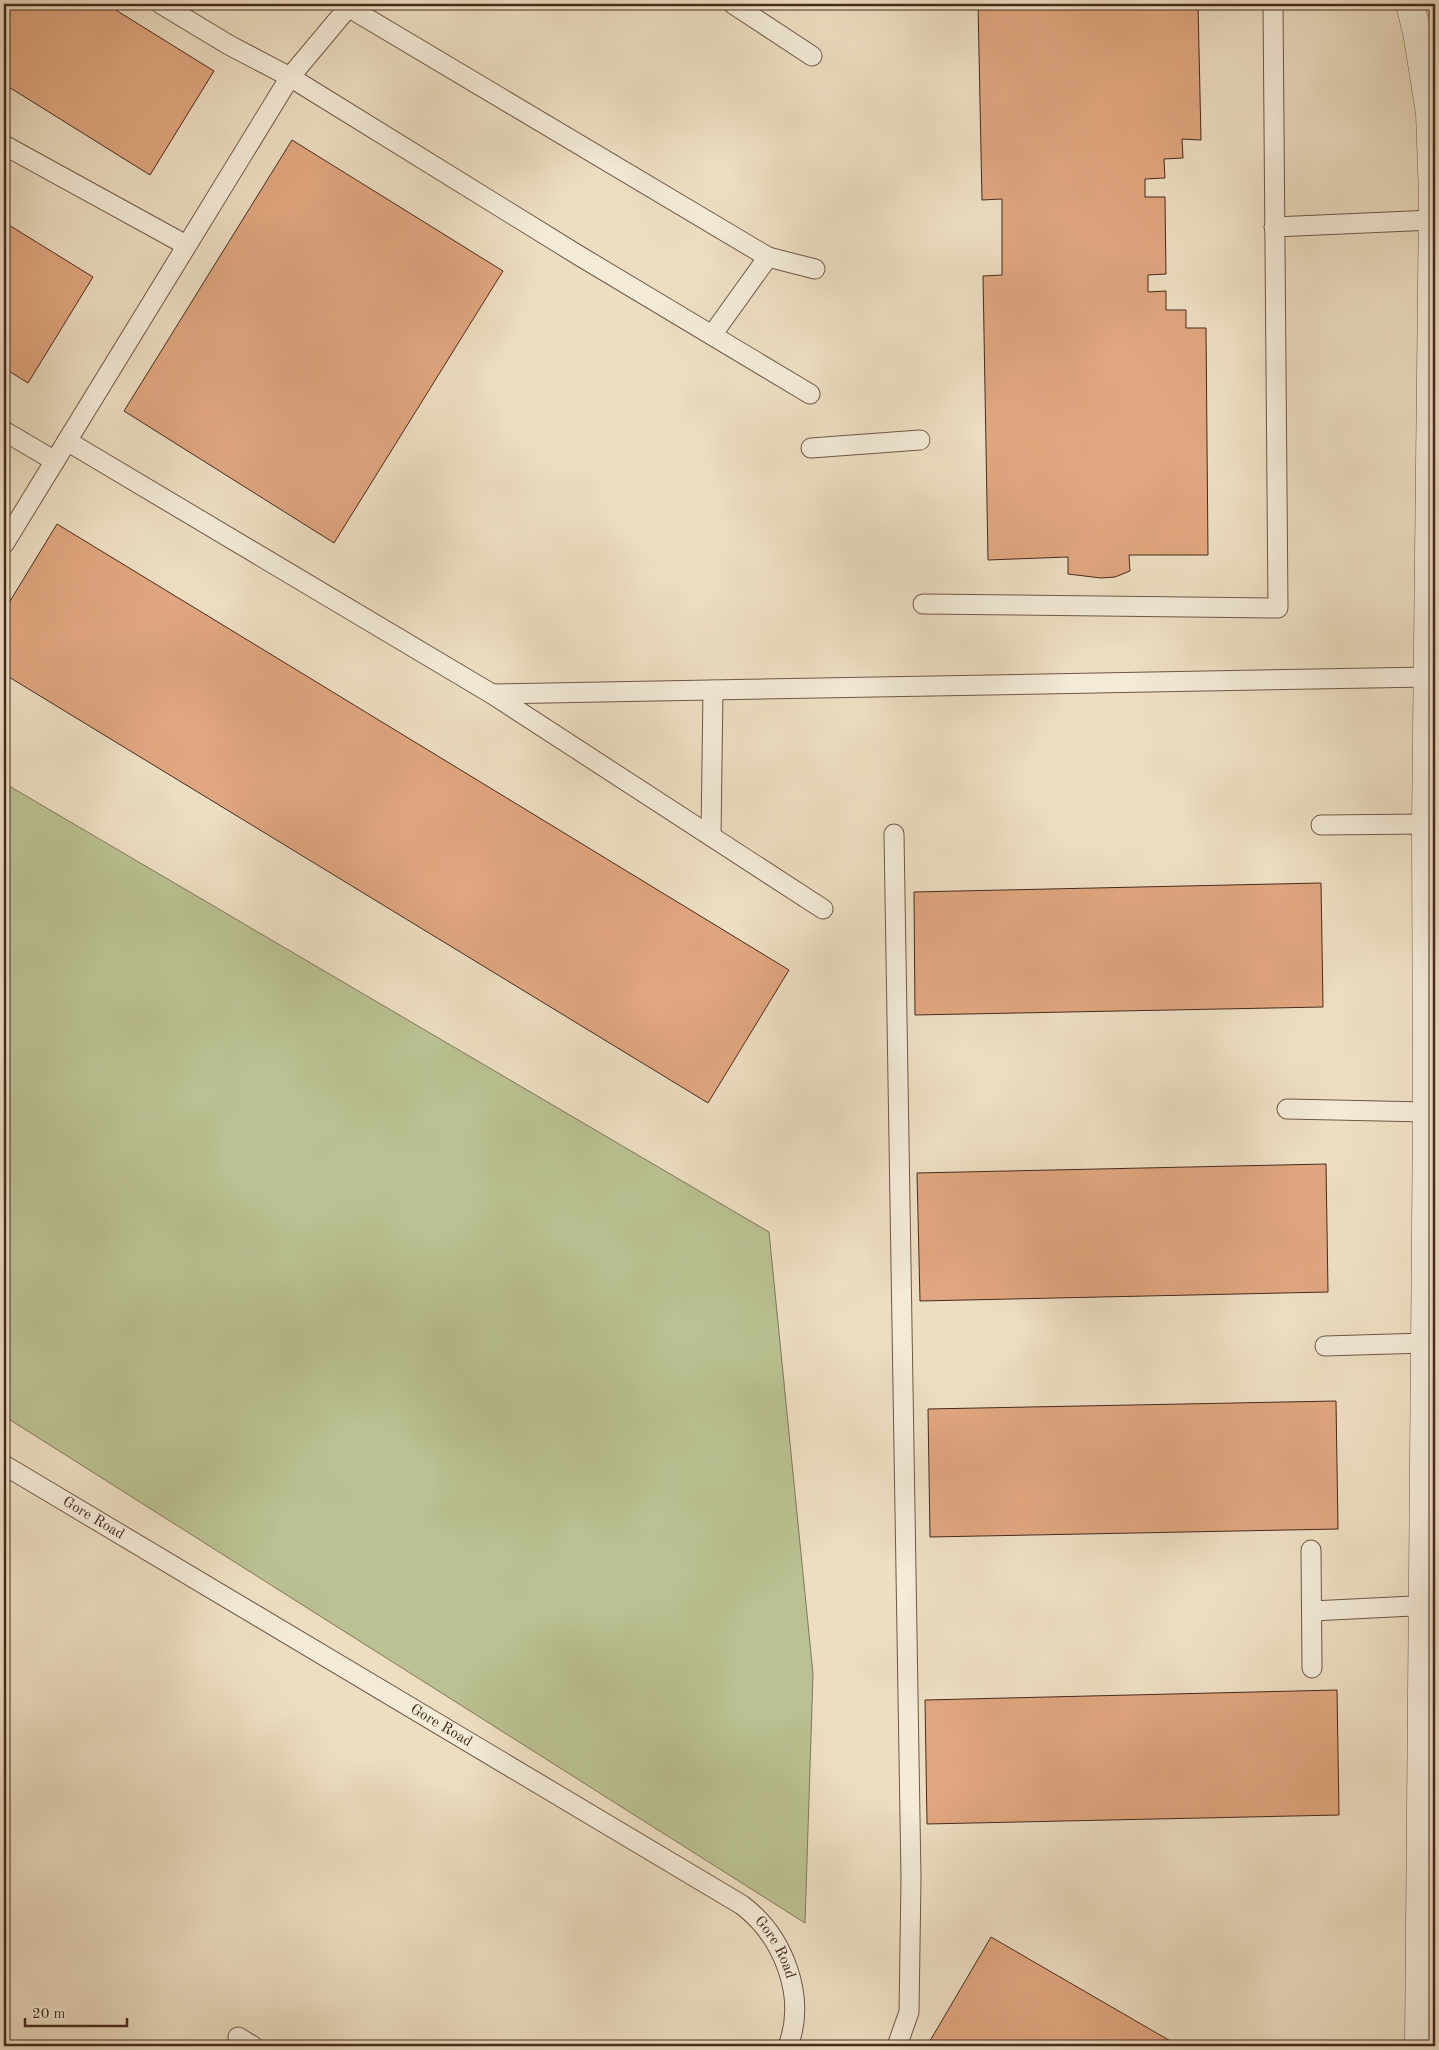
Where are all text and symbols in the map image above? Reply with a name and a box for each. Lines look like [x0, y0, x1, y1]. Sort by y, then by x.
street label: Gore Road [60, 1494, 127, 1542]
street label: Gore Road [408, 1702, 475, 1750]
street label: Gore Road [752, 1913, 798, 1980]
scale bar [25, 1995, 128, 2027]
text: 20 m [32, 2007, 66, 2022]

